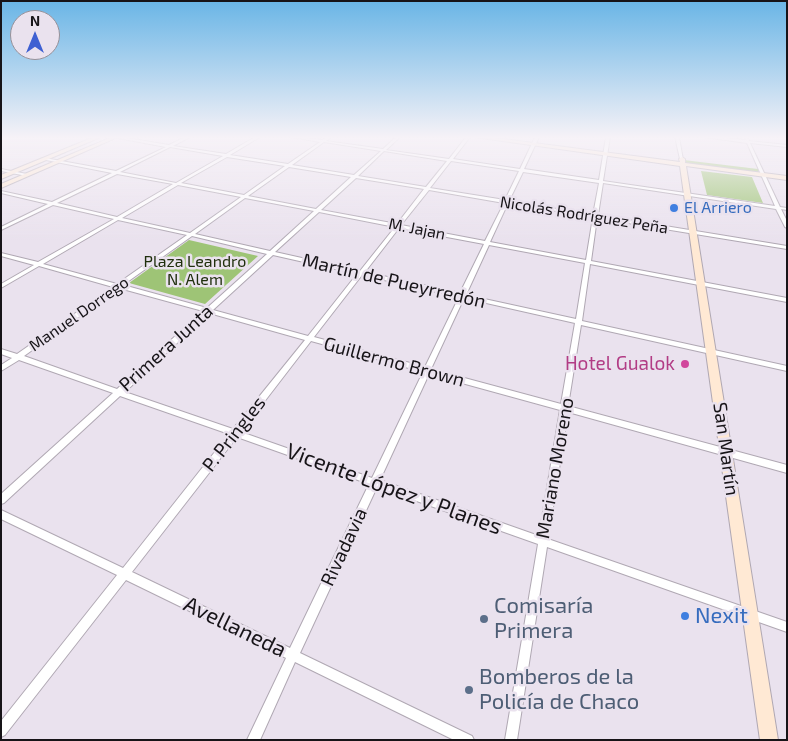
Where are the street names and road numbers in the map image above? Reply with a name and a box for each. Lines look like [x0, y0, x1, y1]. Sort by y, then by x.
street label: Nicolás Rodríguez Peña [498, 192, 670, 238]
street label: M. Jajan [387, 214, 447, 244]
street label: Martín de Pueyrredón [300, 249, 488, 313]
street label: Manuel Dorrego [26, 273, 132, 355]
street label: Primera Junta [114, 300, 218, 396]
street label: Guillermo Brown [321, 332, 467, 392]
street label: P. Pringles [198, 392, 270, 476]
street label: Mariano Moreno [531, 396, 579, 540]
street label: San Martín [708, 401, 744, 497]
street label: Vicente López y Planes [283, 438, 505, 540]
street label: Rivadavia [316, 504, 372, 590]
street label: Avellaneda [179, 591, 291, 663]

